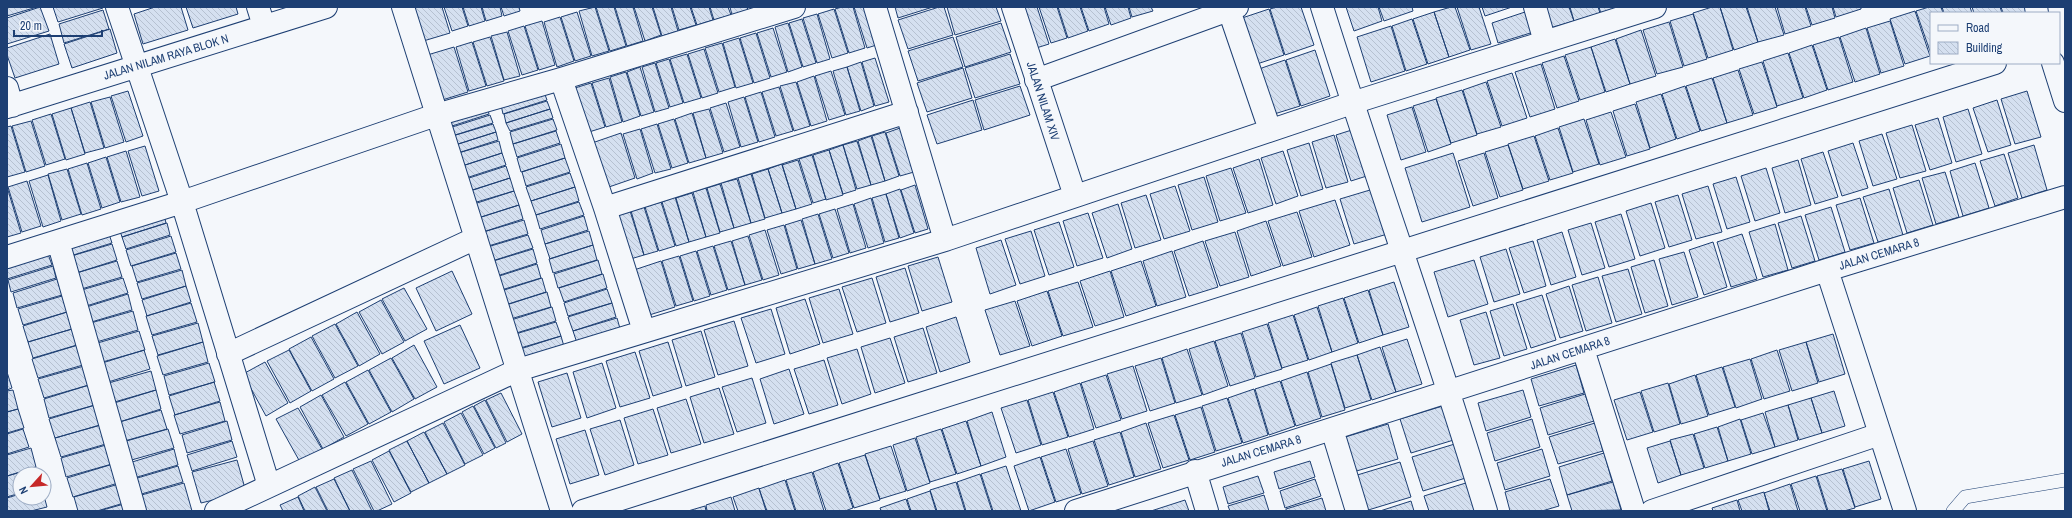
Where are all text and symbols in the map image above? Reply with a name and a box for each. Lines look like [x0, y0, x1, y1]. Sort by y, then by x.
scale bar [14, 12, 102, 38]
legend [1930, 12, 2060, 64]
text: 20 m [20, 18, 42, 34]
text: Road [1966, 20, 1990, 36]
street label: JALAN NILAM RAYA BLOK N [102, 30, 230, 84]
text: Building [1966, 40, 2003, 56]
street label: JALAN NILAM XIV [1023, 60, 1063, 143]
street label: JALAN CEMARA 8 [1837, 234, 1921, 274]
street label: JALAN CEMARA 8 [1528, 333, 1612, 373]
street label: JALAN CEMARA 8 [1219, 431, 1303, 471]
north arrow [12, 466, 52, 506]
text: N [15, 484, 31, 497]

